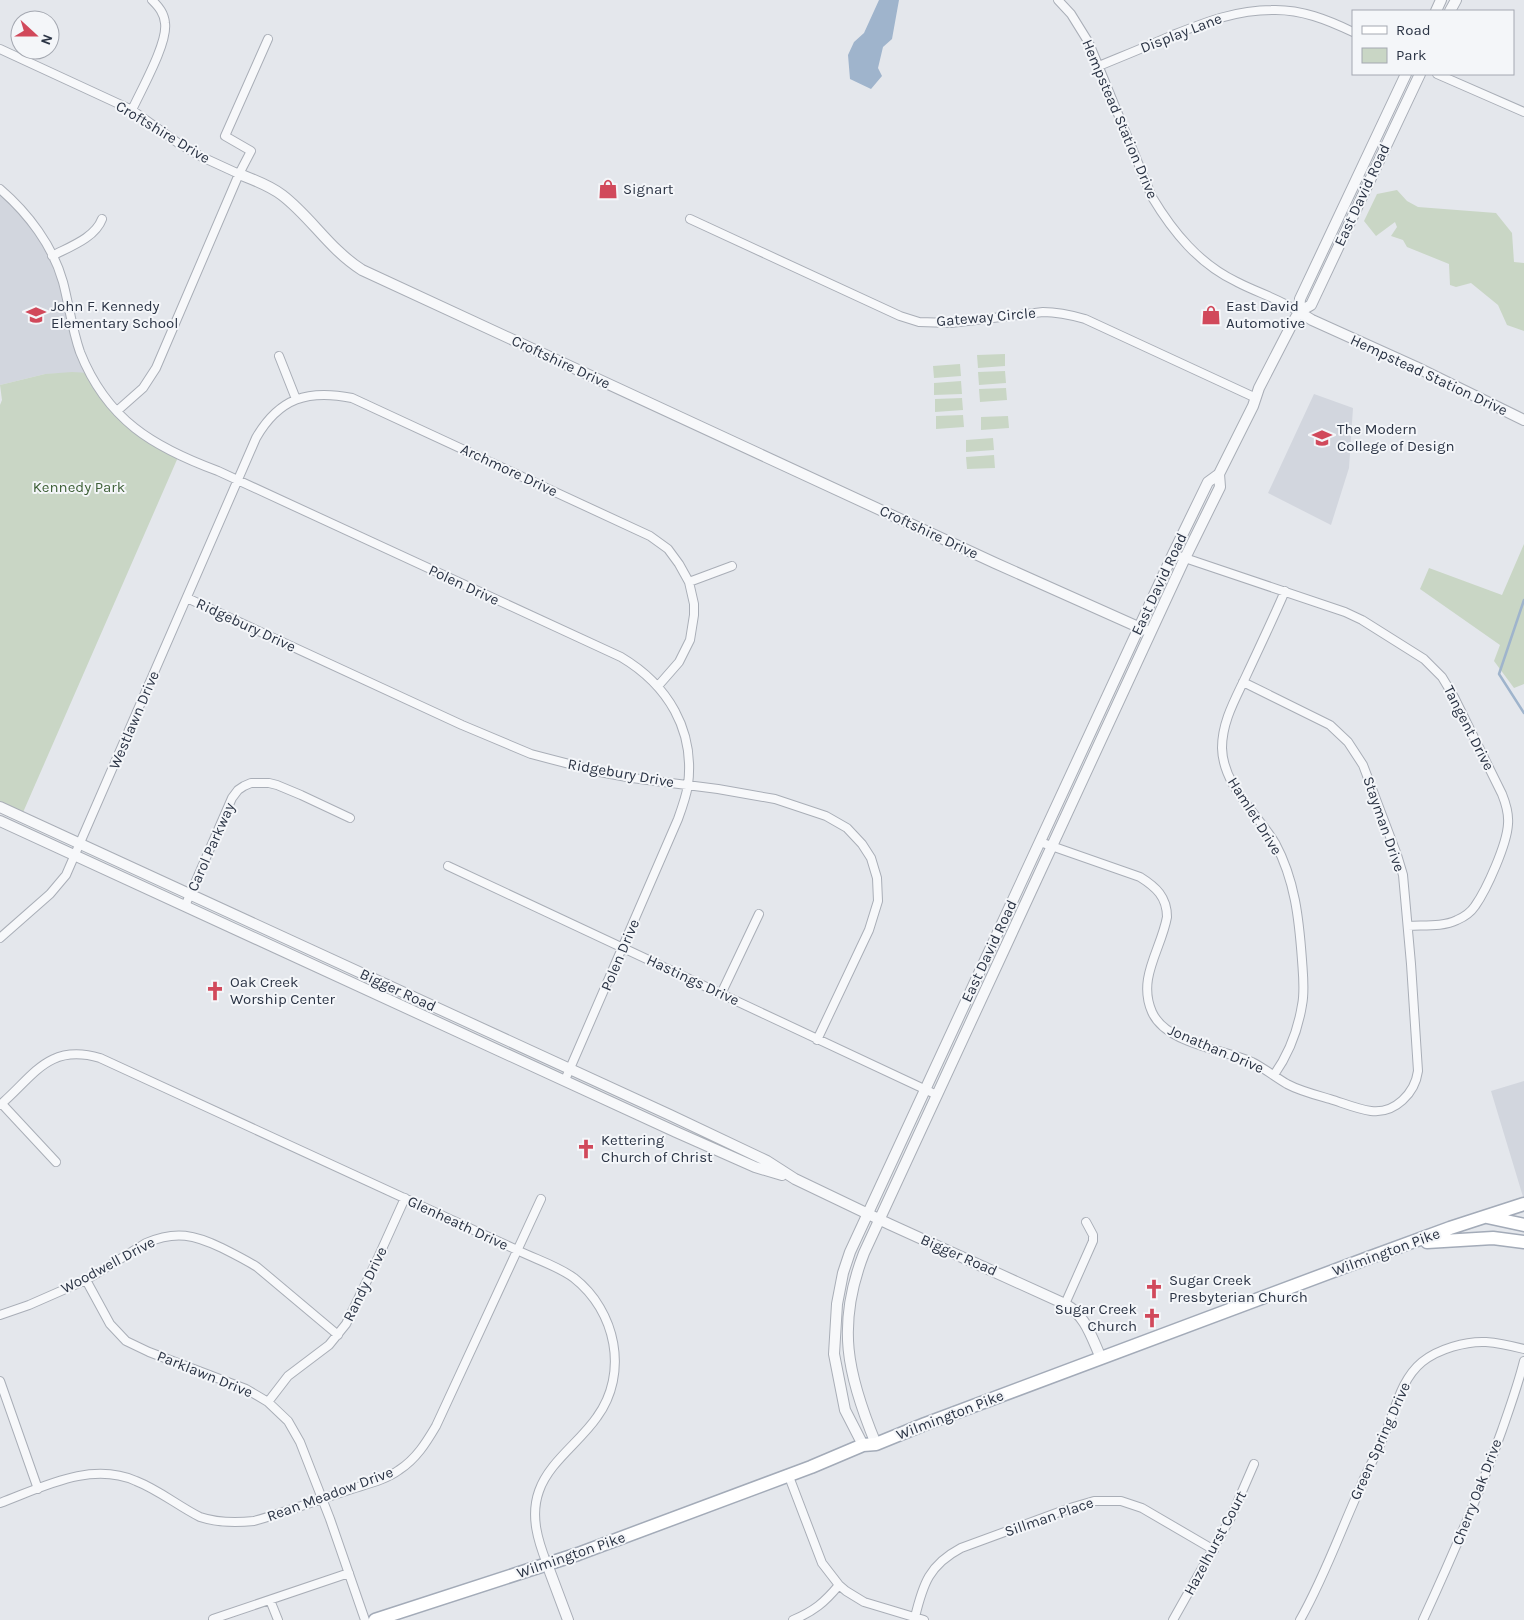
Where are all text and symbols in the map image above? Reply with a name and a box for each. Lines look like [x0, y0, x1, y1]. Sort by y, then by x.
street label: Display Lane [1138, 9, 1224, 57]
north arrow [10, 10, 60, 60]
legend [1352, 10, 1514, 75]
text: Road [1396, 21, 1431, 39]
text: N [37, 32, 56, 47]
street label: Hempstead Station Drive [1078, 37, 1162, 201]
text: Park [1396, 46, 1426, 64]
street label: Croftshire Drive [113, 97, 213, 167]
street label: East David Road [1330, 141, 1394, 249]
shop icon: Signart [597, 178, 619, 200]
place label: Signart [623, 180, 674, 198]
place label: John F. Kennedy Elementary School [51, 297, 178, 332]
place label: East David Automotive [1226, 297, 1305, 332]
school or university icon: John F. Kennedy Elementary School [25, 304, 47, 326]
street label: Gateway Circle [936, 304, 1036, 330]
shop icon: East David Automotive [1200, 304, 1222, 326]
street label: Croftshire Drive [509, 331, 613, 393]
street label: Hempstead Station Drive [1348, 331, 1510, 419]
place label: The Modern College of Design [1337, 420, 1455, 455]
school or university icon: The Modern College of Design [1311, 427, 1333, 449]
street label: Archmore Drive [458, 440, 560, 500]
park label: Kennedy Park [33, 478, 125, 496]
street label: Croftshire Drive [877, 501, 981, 563]
street label: East David Road [1127, 530, 1191, 638]
street label: Polen Drive [426, 561, 502, 609]
street label: Ridgebury Drive [193, 594, 299, 656]
street label: Westlawn Drive [105, 668, 163, 772]
street label: Tangent Drive [1440, 682, 1498, 774]
street label: Ridgebury Drive [566, 755, 676, 791]
street label: Hamlet Drive [1224, 774, 1286, 858]
street label: Stayman Drive [1359, 774, 1409, 874]
street label: Carol Parkway [183, 800, 239, 894]
street label: East David Road [957, 897, 1021, 1005]
street label: Polen Drive [597, 916, 643, 994]
street label: Hastings Drive [644, 951, 742, 1009]
street label: Bigger Road [357, 965, 439, 1015]
place label: Oak Creek Worship Center [230, 973, 336, 1008]
church icon: Oak Creek Worship Center [204, 980, 226, 1002]
street label: Jonathan Drive [1165, 1021, 1267, 1077]
place label: Kettering Church of Christ [601, 1131, 713, 1166]
church icon: Kettering Church of Christ [575, 1138, 597, 1160]
street label: Glenheath Drive [405, 1192, 511, 1254]
street label: Wilmington Pike [1330, 1224, 1442, 1280]
street label: Bigger Road [918, 1230, 1000, 1280]
street label: Woodwell Drive [58, 1233, 158, 1297]
street label: Randy Drive [339, 1244, 391, 1324]
place label: Sugar Creek Presbyterian Church [1169, 1271, 1308, 1306]
church icon: Sugar Creek Presbyterian Church [1143, 1278, 1165, 1300]
place label: Sugar Creek Church [1055, 1300, 1137, 1335]
church icon: Sugar Creek Church [1141, 1307, 1163, 1329]
street label: Parklawn Drive [155, 1347, 255, 1401]
street label: Green Spring Drive [1346, 1379, 1414, 1503]
street label: Wilmington Pike [894, 1386, 1006, 1444]
street label: Cherry Oak Drive [1448, 1436, 1506, 1548]
street label: Rean Meadow Drive [264, 1463, 396, 1525]
street label: Hazelhurst Court [1180, 1487, 1250, 1598]
street label: Sillman Place [1002, 1493, 1096, 1541]
street label: Wilmington Pike [514, 1528, 628, 1582]

